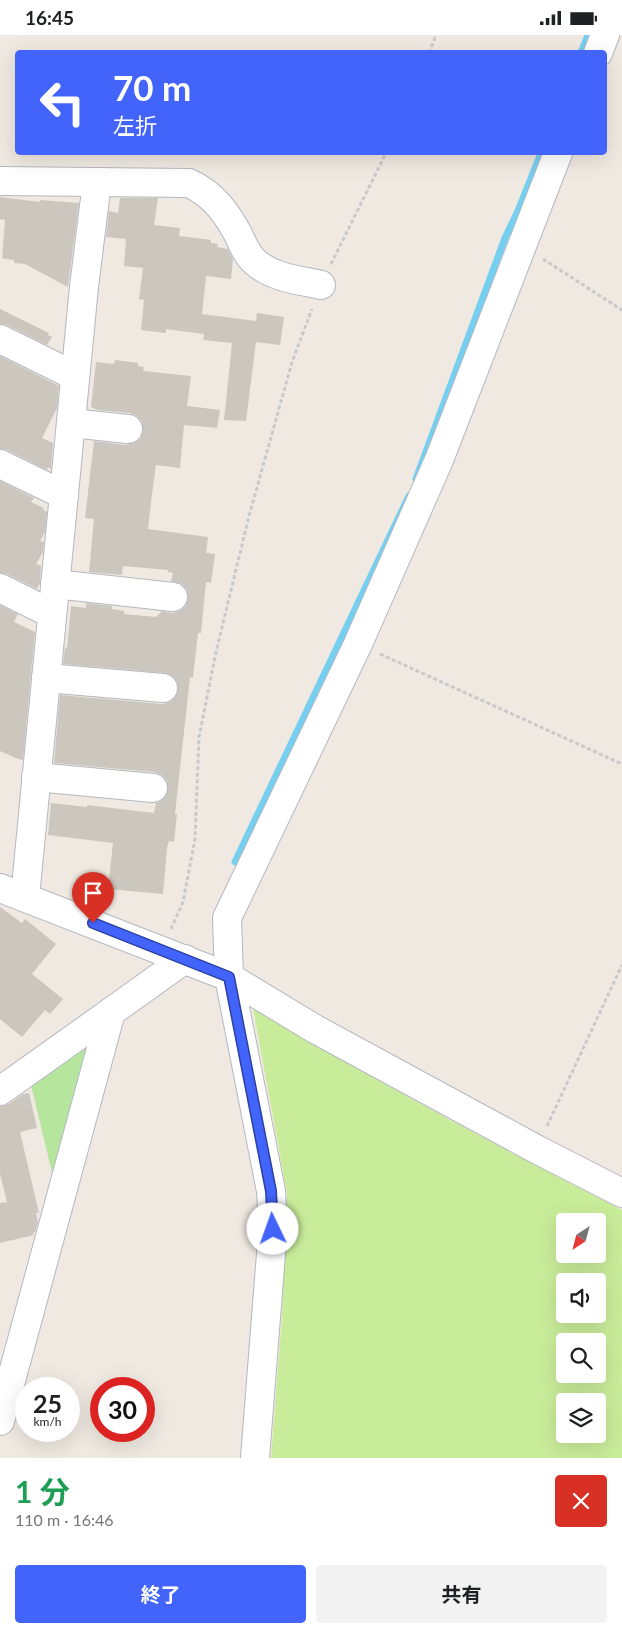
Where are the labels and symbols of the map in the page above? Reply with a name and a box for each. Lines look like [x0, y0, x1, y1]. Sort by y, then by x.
pin [72, 872, 114, 923]
position arrow [246, 1202, 298, 1254]
north arrow [556, 1213, 606, 1263]
speed limit sign: 30 [90, 1377, 155, 1442]

